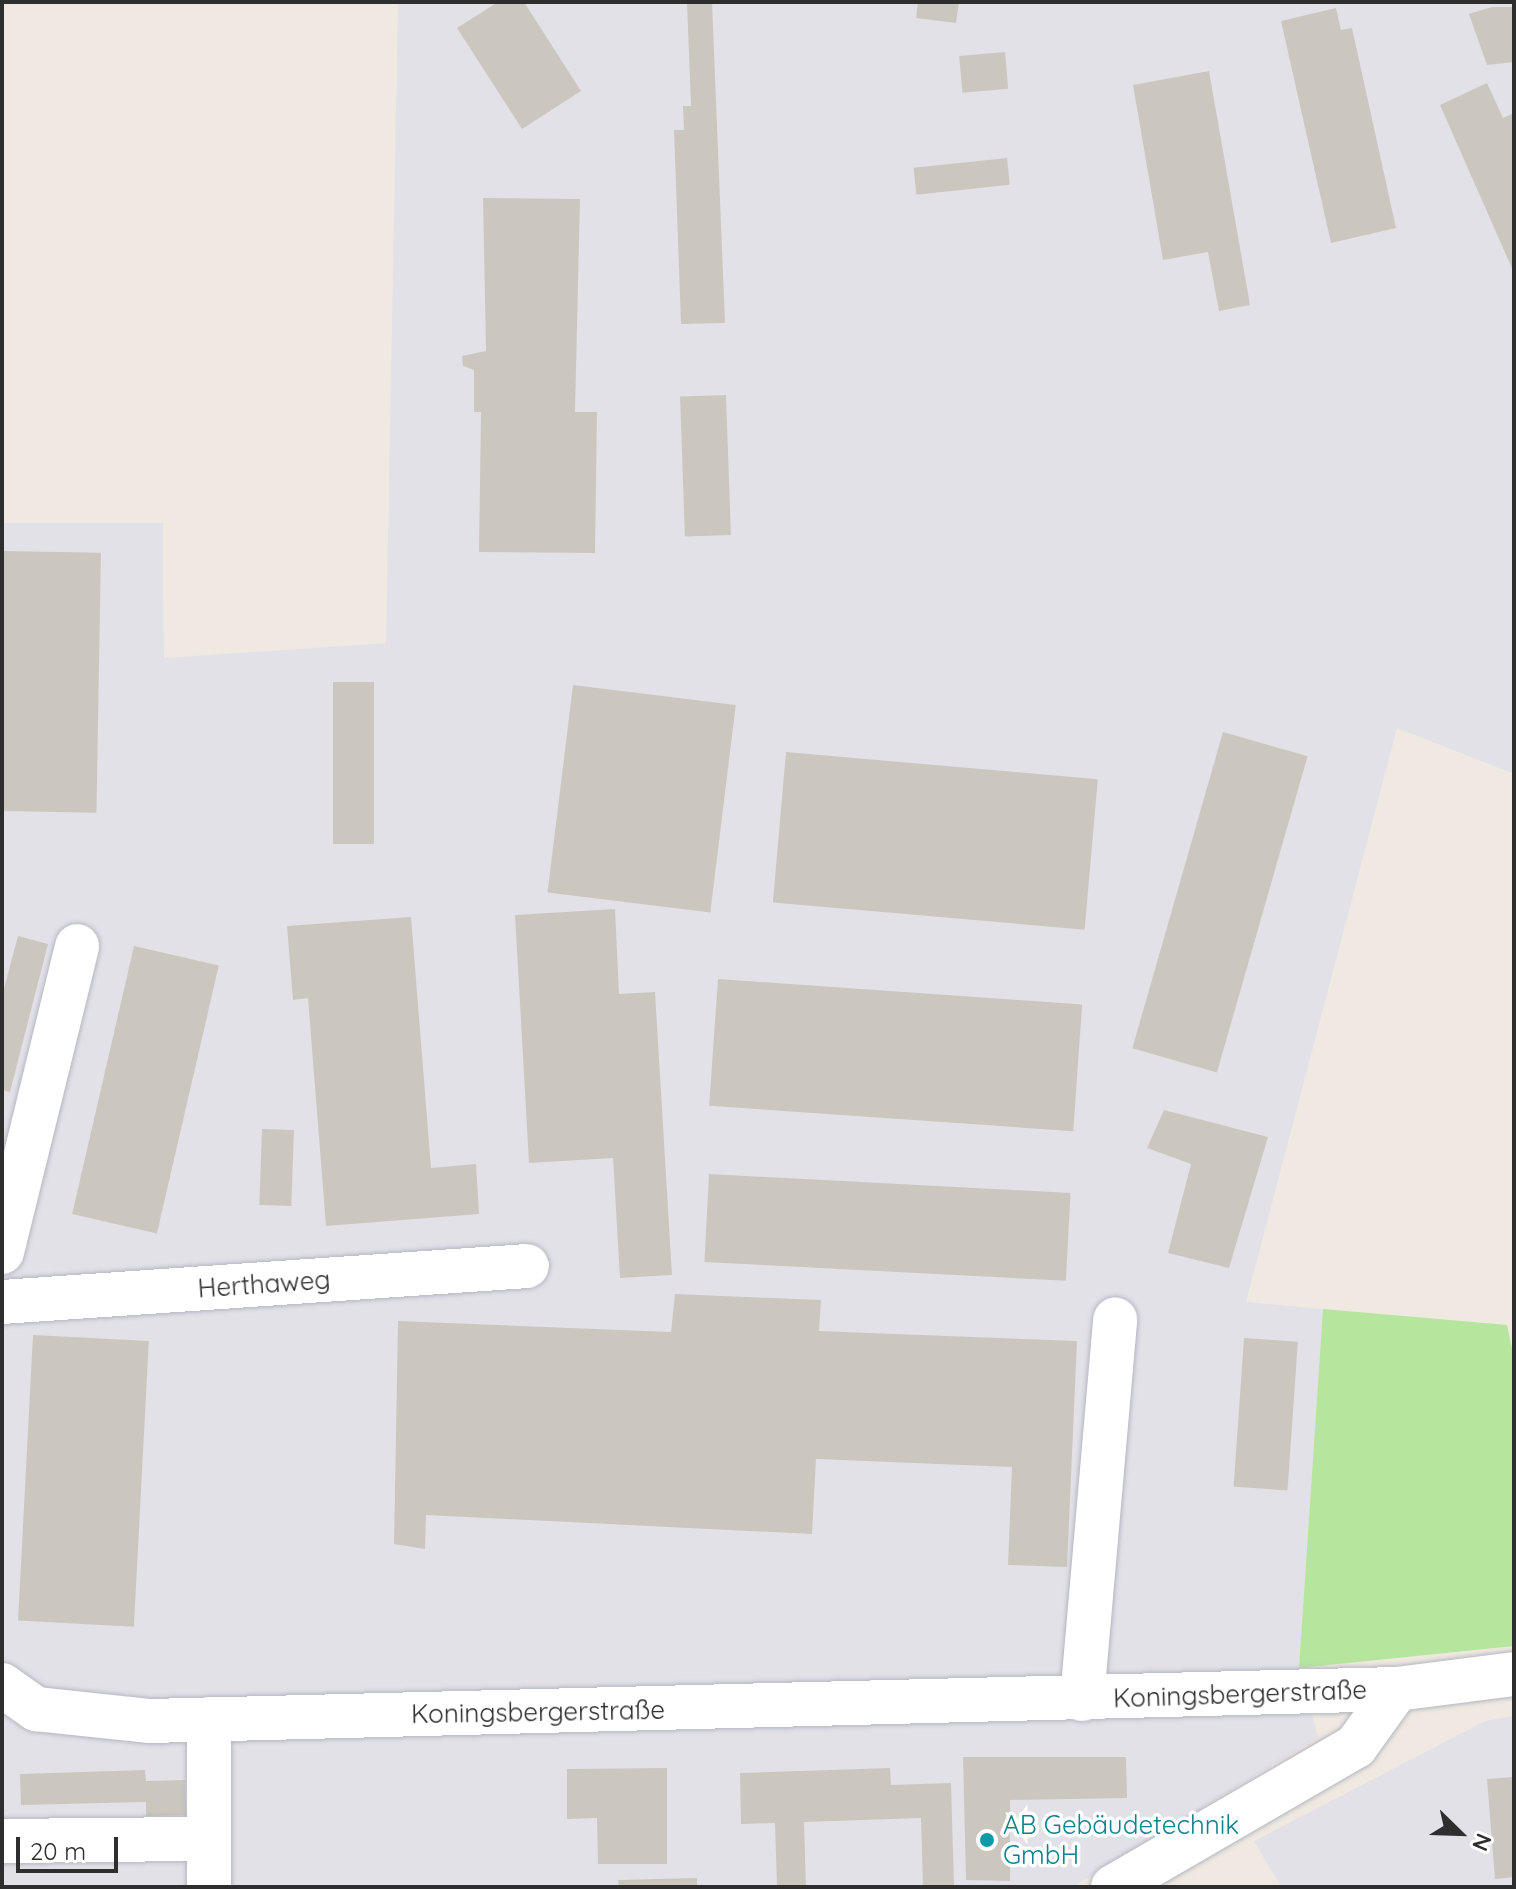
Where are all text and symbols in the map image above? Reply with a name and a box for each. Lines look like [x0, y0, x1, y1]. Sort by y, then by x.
street label: Herthaweg [197, 1264, 331, 1304]
street label: Koningsbergerstraße [1113, 1674, 1367, 1714]
street label: Koningsbergerstraße [411, 1694, 665, 1730]
north arrow [1420, 1793, 1500, 1873]
place label: AB Gebäudetechnik GmbH [1003, 1809, 1239, 1870]
scale bar [20, 1821, 122, 1871]
text: N [1466, 1829, 1498, 1855]
marker: AB Gebäudetechnik GmbH [978, 1831, 996, 1849]
text: 20 m [30, 1836, 86, 1866]

